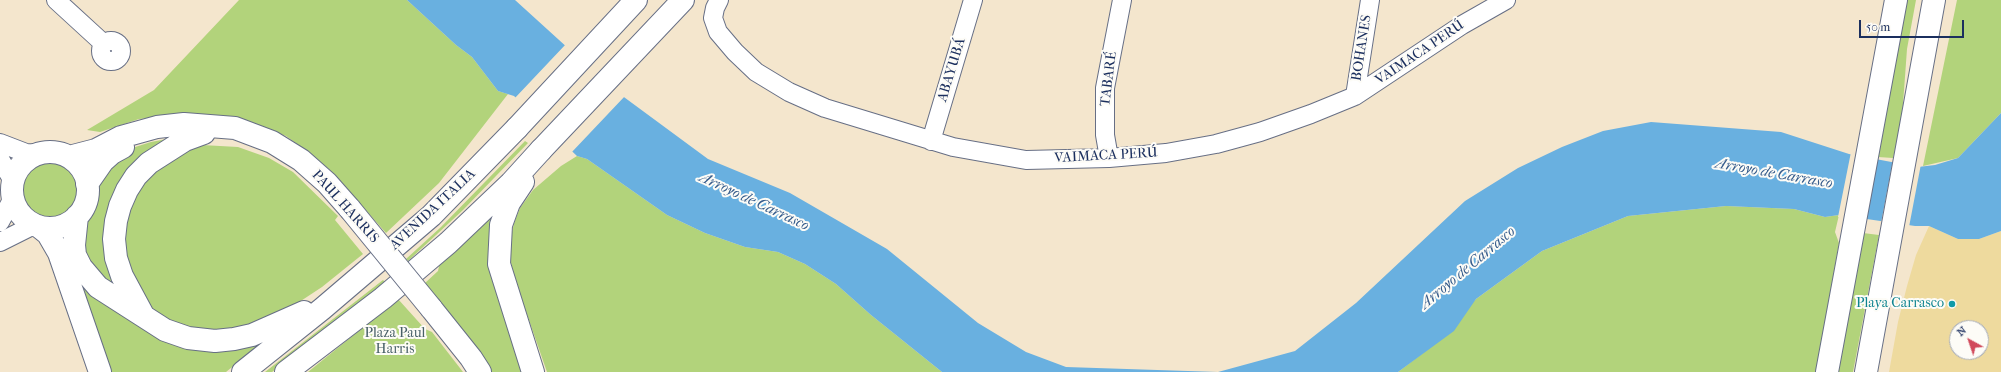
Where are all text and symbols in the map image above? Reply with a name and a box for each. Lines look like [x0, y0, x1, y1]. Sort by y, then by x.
scale bar [1861, 12, 1966, 38]
street label: BOHANES [1348, 14, 1376, 82]
street label: VAIMACA PERÚ [1372, 17, 1468, 89]
text: 50 m [1866, 20, 1890, 34]
street label: ABAYUBÁ [934, 36, 970, 104]
street label: TABARÉ [1097, 51, 1121, 107]
street label: VAIMACA PERÚ [1054, 145, 1158, 167]
water label: Arroyo de Carrasco [1714, 155, 1834, 193]
street label: AVENIDA ITALIA [387, 166, 479, 254]
street label: PAUL HARRIS [308, 167, 382, 247]
water label: Arroyo de Carrasco [696, 169, 812, 235]
water label: Arroyo de Carrasco [1417, 223, 1519, 313]
place label: Playa Carrasco [1856, 296, 1944, 312]
marker: Playa Carrasco [1947, 299, 1957, 309]
north arrow [1949, 320, 1989, 360]
text: N [1954, 324, 1969, 339]
park label: Plaza Paul Harris [365, 326, 425, 358]

